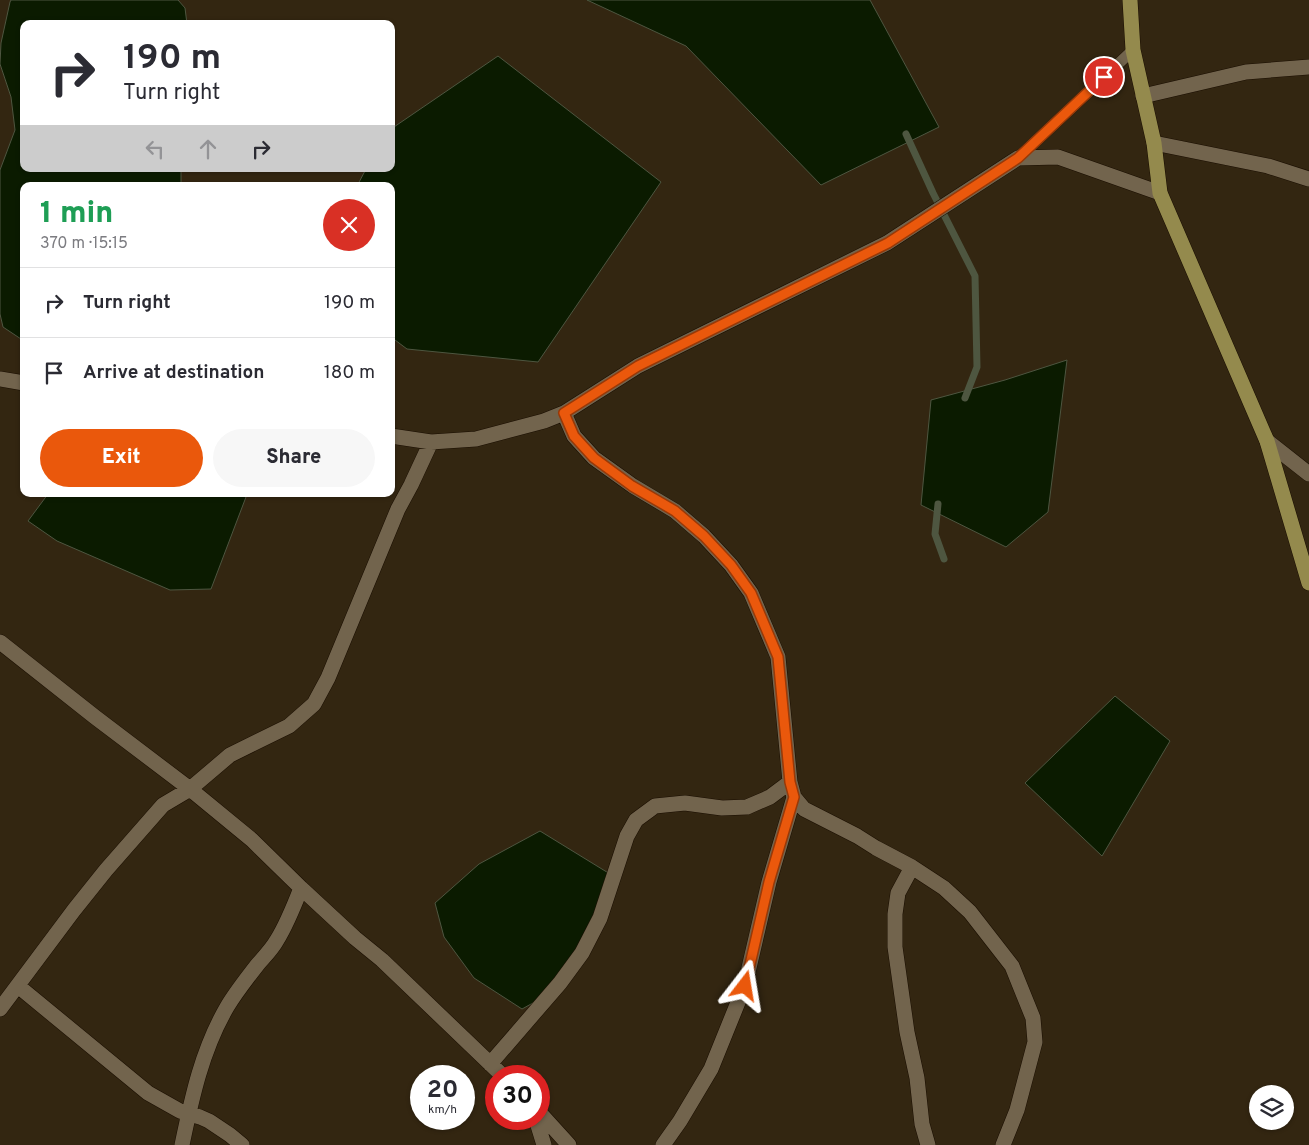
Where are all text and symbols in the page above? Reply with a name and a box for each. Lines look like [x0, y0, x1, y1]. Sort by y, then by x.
text: 190 m [123, 37, 221, 81]
icon: right [40, 40, 105, 105]
pin [1083, 56, 1125, 98]
icon: arrive [1090, 63, 1118, 91]
text: Turn right [123, 80, 220, 107]
icon: left [141, 135, 169, 163]
icon: ahead [194, 135, 222, 163]
icon: right [247, 135, 275, 163]
text: 1 min [40, 196, 113, 233]
button: close [323, 199, 375, 251]
text: 370 m · 15:15 [40, 234, 128, 254]
icon: right [40, 289, 68, 317]
text: Turn right [83, 291, 171, 315]
text: 190 m [324, 291, 375, 315]
icon: arrive [40, 359, 68, 387]
text: Arrive at destination [83, 361, 264, 385]
text: 180 m [324, 361, 375, 385]
button: Exit [40, 429, 203, 487]
button: Share [213, 429, 375, 487]
position arrow [718, 959, 770, 1011]
speed limit sign: 30 [485, 1065, 550, 1130]
text: 20 [427, 1075, 458, 1107]
map controls [1249, 1085, 1294, 1130]
button: layers [1249, 1085, 1294, 1130]
text: km/h [428, 1102, 457, 1118]

